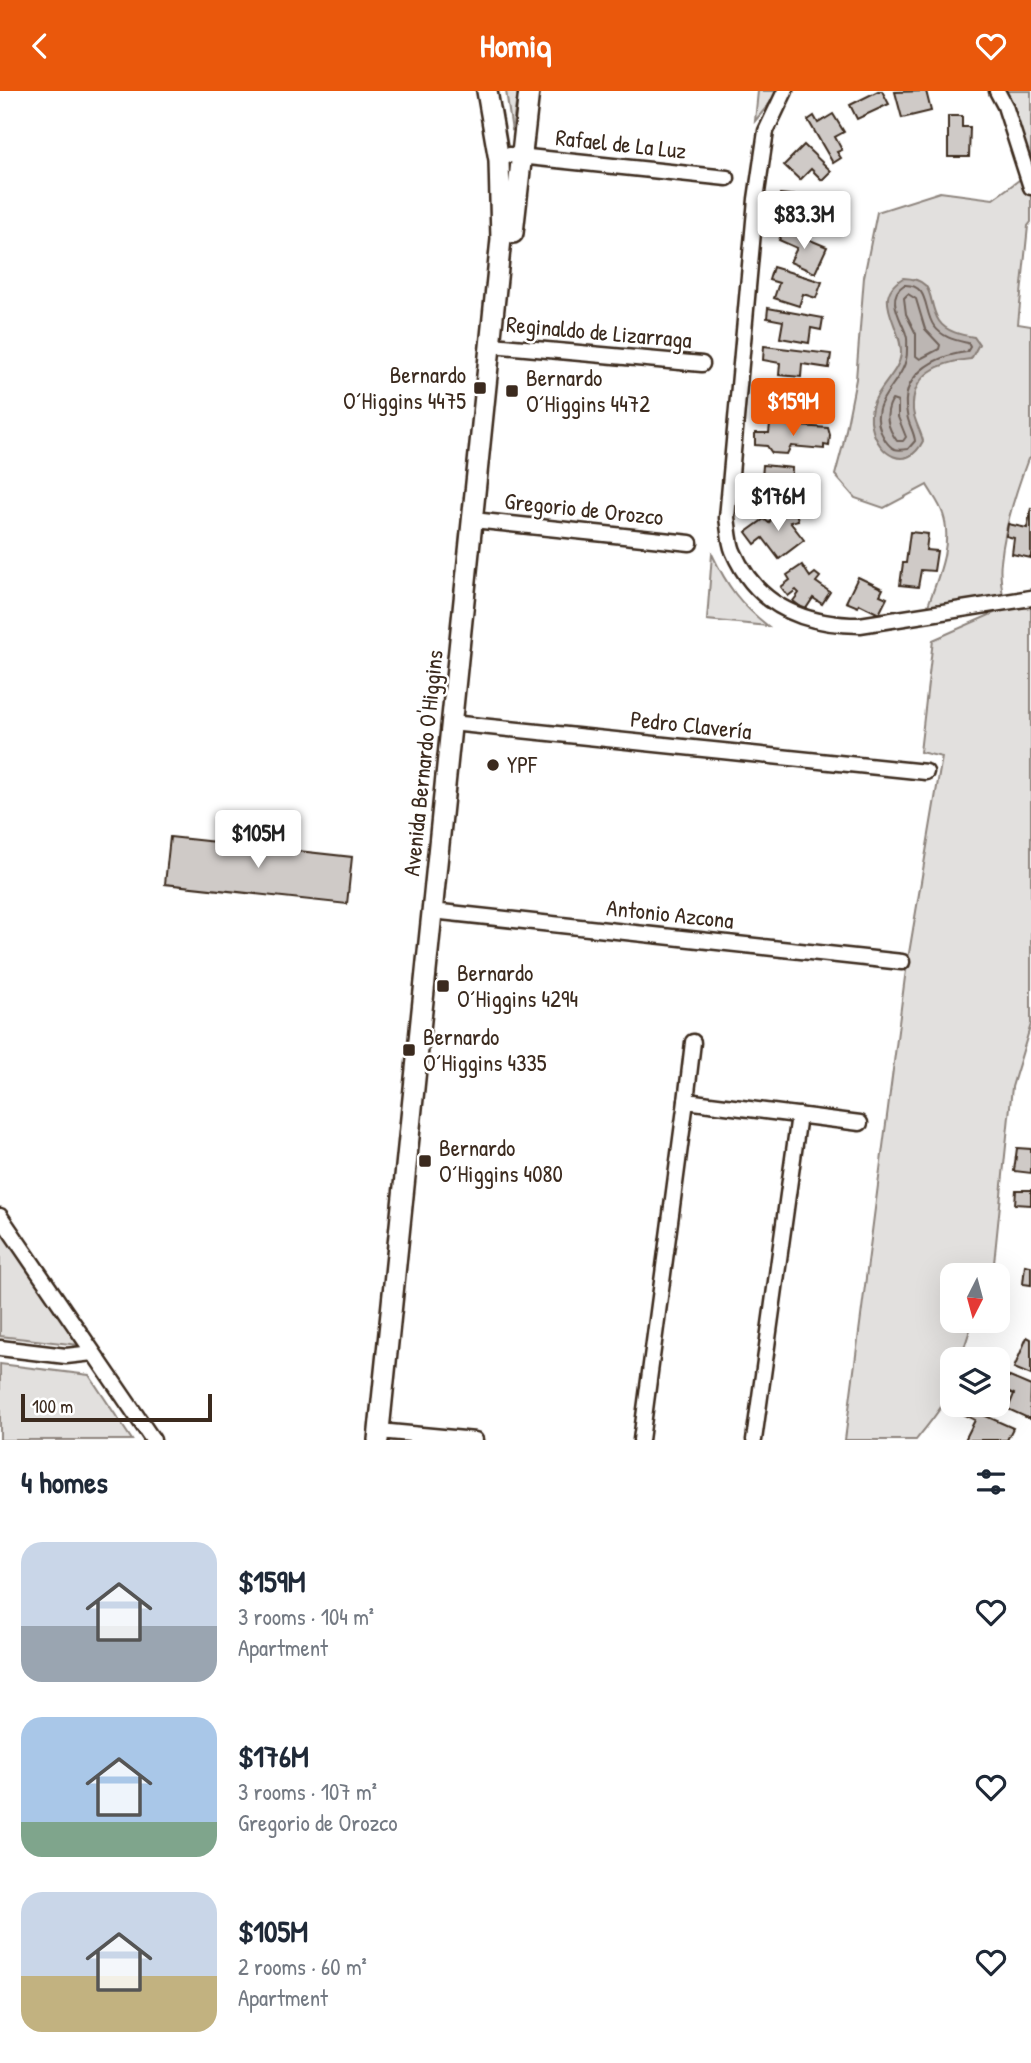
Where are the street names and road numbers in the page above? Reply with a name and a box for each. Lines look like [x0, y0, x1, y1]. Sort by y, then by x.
street label: Rafael de La Luz [554, 121, 688, 166]
street label: Reginaldo de Lizarraga [505, 308, 693, 355]
street label: Gregorio de Orozco [503, 485, 665, 532]
street label: Avenida Bernardo O'Higgins [395, 648, 450, 878]
street label: Pedro Clavería [629, 703, 753, 746]
street label: Antonio Azcona [605, 891, 735, 936]

